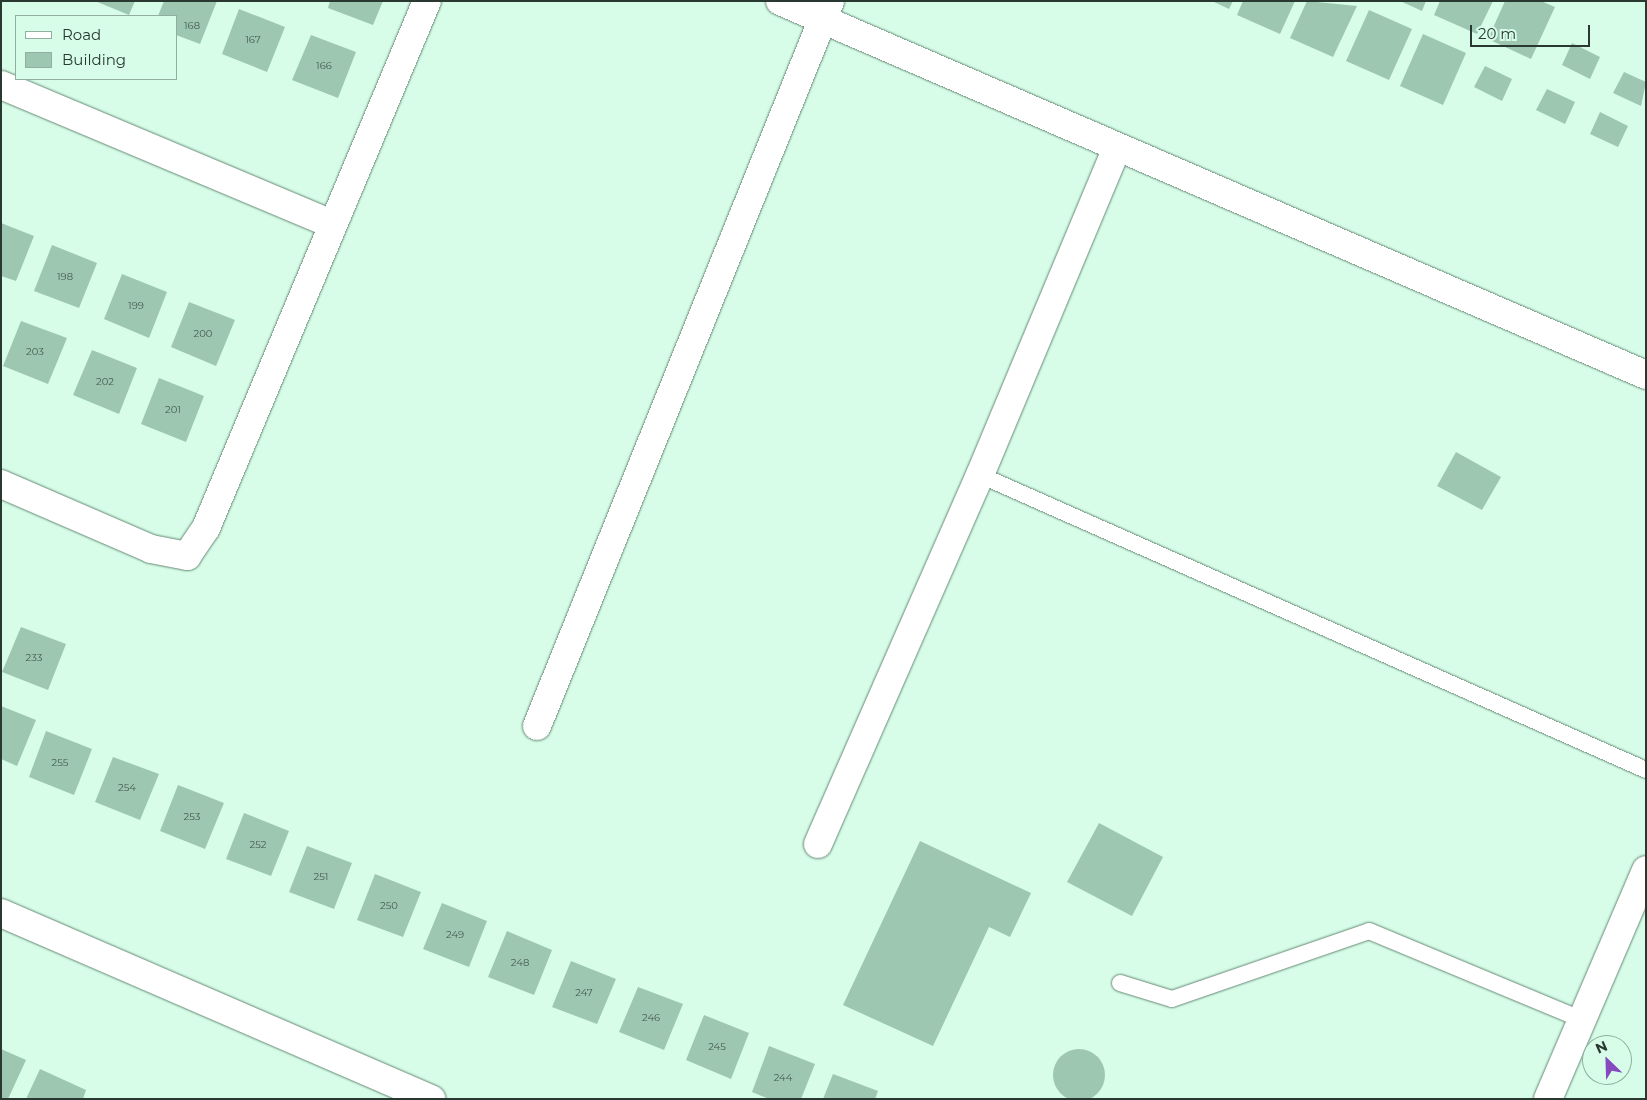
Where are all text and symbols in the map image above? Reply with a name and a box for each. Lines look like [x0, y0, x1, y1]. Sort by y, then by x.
legend [15, 15, 178, 80]
scale bar [1472, 15, 1592, 47]
house number: 168 [184, 20, 200, 32]
text: 20 m [1478, 24, 1516, 43]
text: Road [62, 25, 101, 44]
house number: 167 [245, 34, 261, 46]
text: Building [62, 50, 126, 69]
house number: 166 [316, 60, 332, 72]
house number: 198 [57, 271, 73, 283]
house number: 199 [128, 300, 144, 312]
house number: 200 [194, 328, 212, 340]
house number: 203 [26, 346, 44, 358]
house number: 202 [96, 376, 114, 388]
house number: 201 [165, 404, 181, 416]
house number: 233 [26, 652, 42, 664]
house number: 255 [52, 757, 68, 769]
house number: 254 [118, 782, 136, 794]
house number: 253 [184, 811, 200, 823]
house number: 252 [250, 839, 266, 851]
house number: 251 [314, 871, 328, 883]
house number: 250 [380, 900, 398, 912]
house number: 249 [446, 929, 464, 941]
house number: 248 [511, 957, 529, 969]
house number: 247 [575, 987, 593, 999]
house number: 246 [642, 1012, 660, 1024]
north arrow [1582, 1035, 1632, 1085]
text: N [1592, 1037, 1610, 1058]
house number: 245 [708, 1041, 726, 1053]
house number: 244 [774, 1072, 792, 1084]

